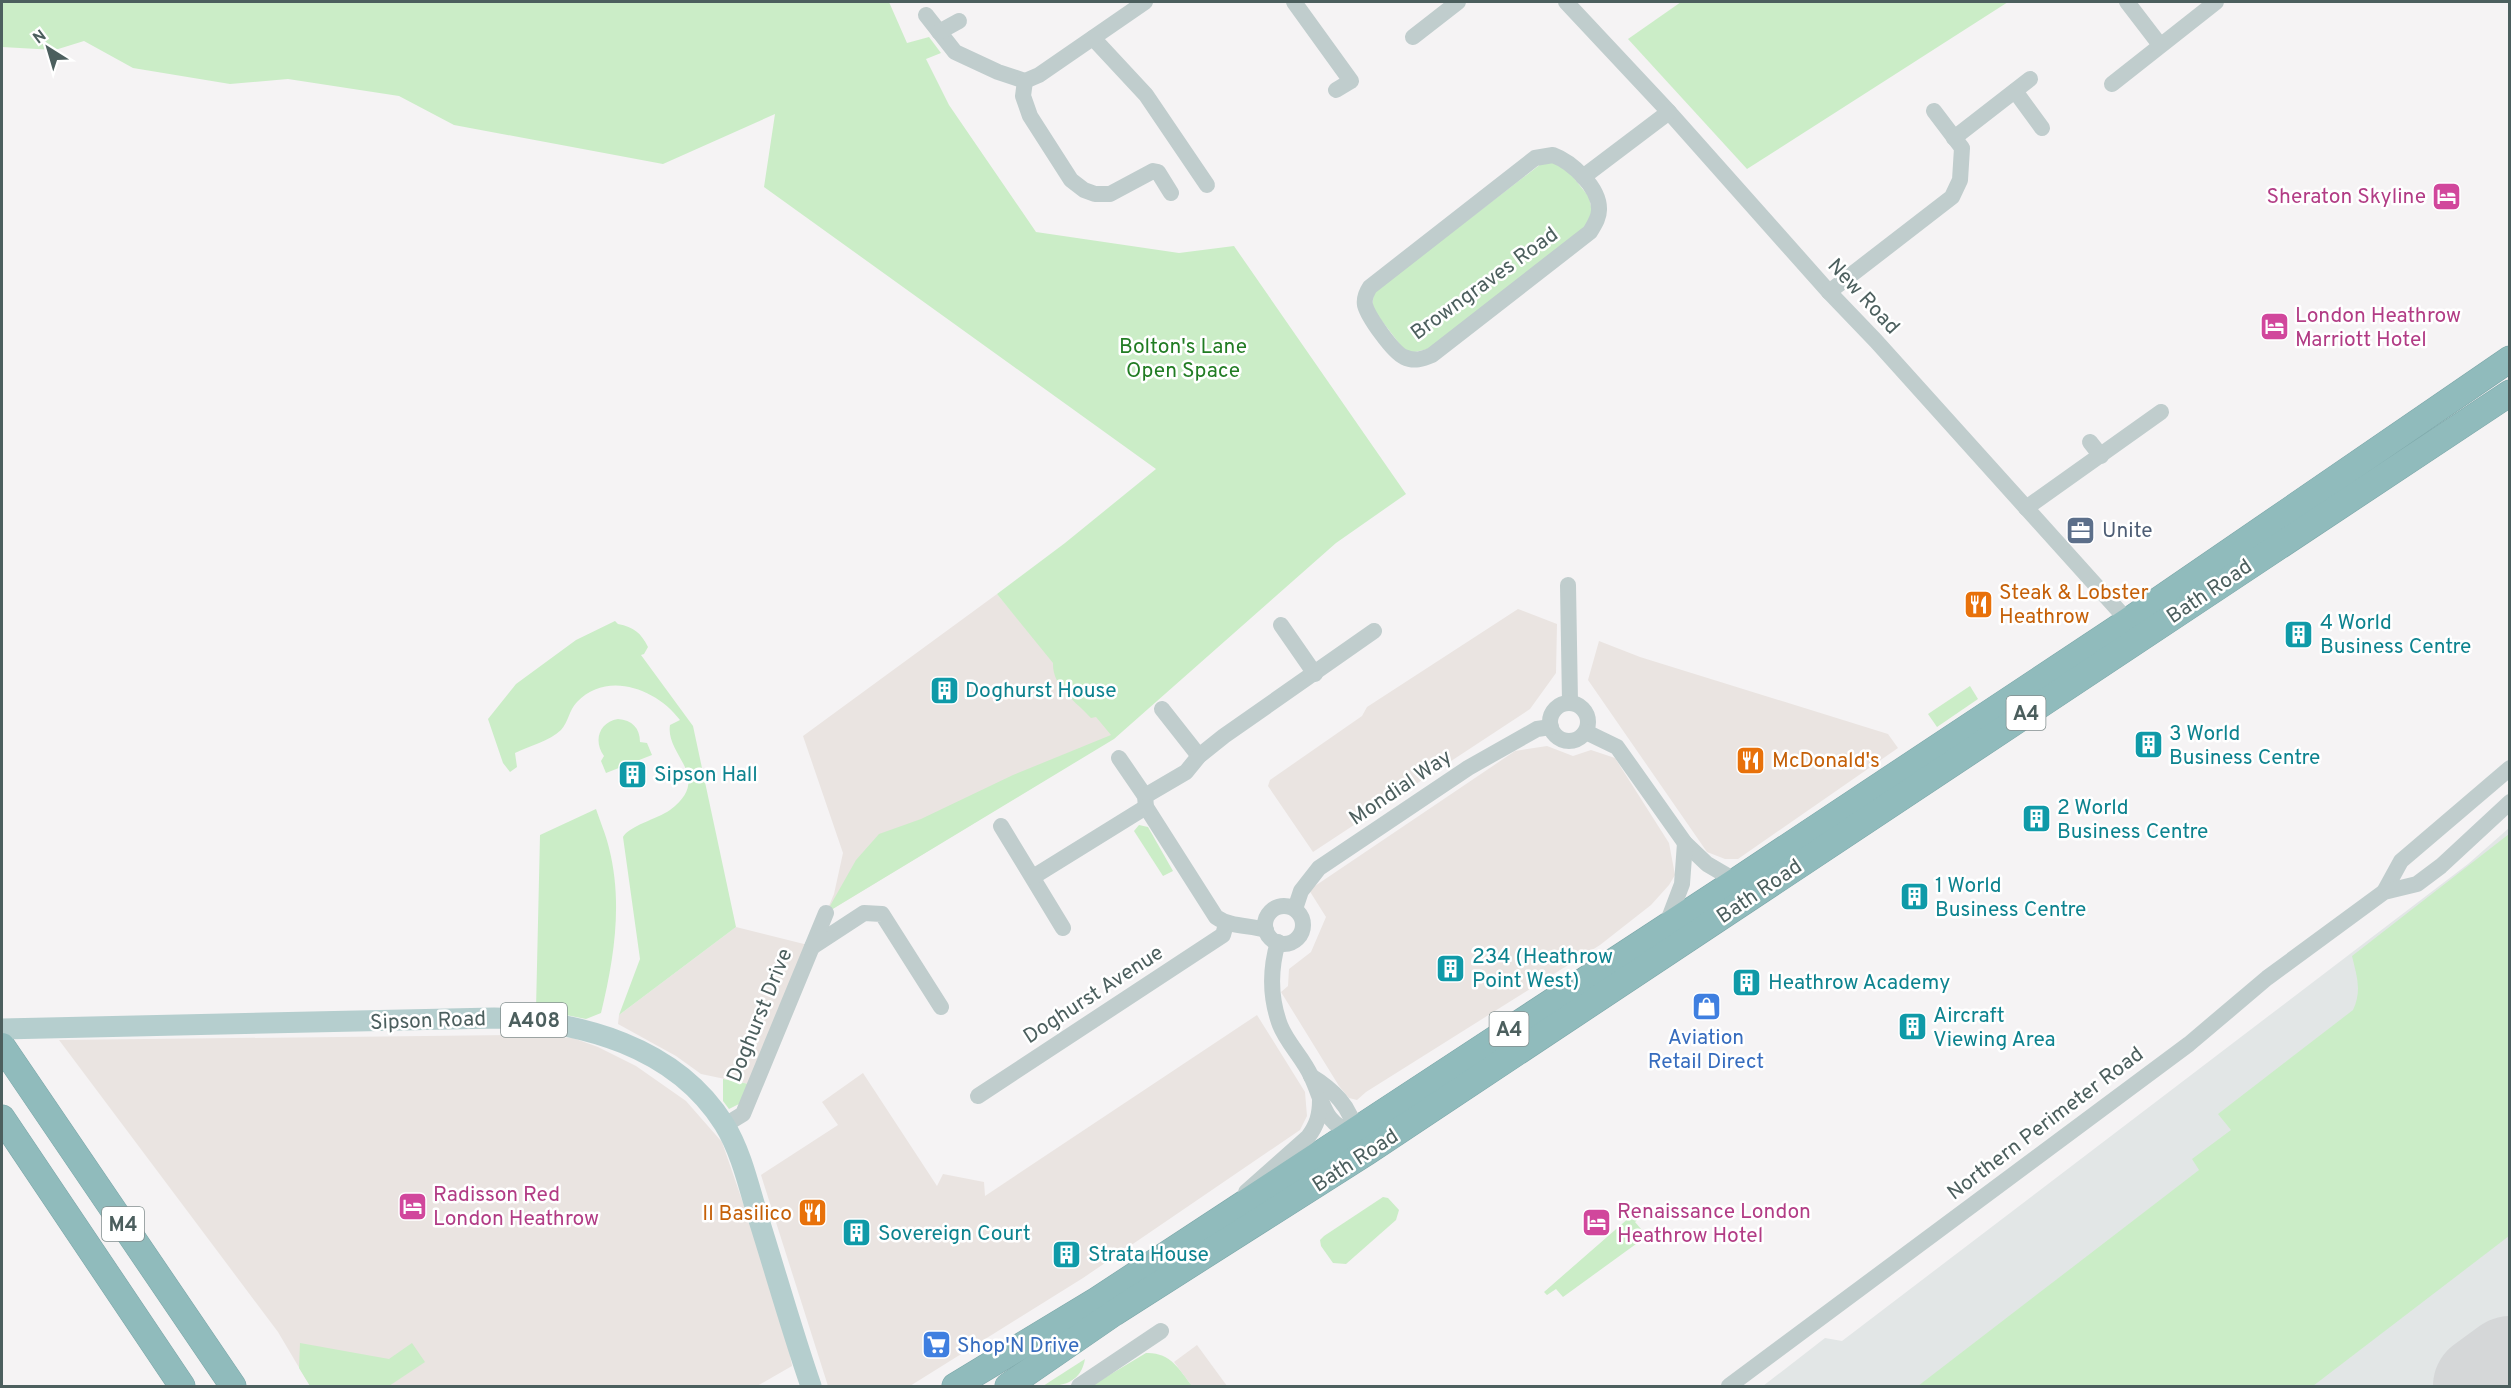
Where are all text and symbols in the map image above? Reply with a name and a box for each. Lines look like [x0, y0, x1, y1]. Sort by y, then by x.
north arrow [18, 18, 78, 78]
text: N [30, 26, 51, 49]
hotel icon: Sheraton Skyline [2431, 180, 2463, 212]
place label: Sheraton Skyline [2266, 184, 2426, 211]
street label: Browngraves Road [1406, 222, 1564, 347]
street label: New Road [1821, 253, 1905, 341]
place label: London Heathrow Marriott Hotel [2295, 303, 2461, 354]
hotel icon: London Heathrow Marriott Hotel [2258, 311, 2290, 343]
park label: Bolton's Lane Open Space [1119, 334, 1247, 385]
office icon: Unite [2065, 514, 2097, 546]
place label: Unite [2102, 518, 2153, 545]
street label: Bath Road [2162, 554, 2258, 631]
place label: Steak & Lobster Heathrow [1999, 580, 2149, 631]
restaurant icon: Steak & Lobster Heathrow [1962, 588, 1994, 620]
place label: 4 World Business Centre [2320, 610, 2471, 661]
building icon: 4 World Business Centre [2283, 618, 2315, 650]
building icon: Doghurst House [928, 674, 960, 706]
place label: Doghurst House [965, 678, 1116, 705]
road number: A4 [2006, 696, 2046, 730]
place label: 3 World Business Centre [2169, 721, 2320, 772]
building icon: 3 World Business Centre [2132, 729, 2164, 761]
street label: Mondial Way [1344, 744, 1457, 832]
restaurant icon: McDonald's [1735, 744, 1767, 776]
place label: McDonald's [1772, 748, 1880, 775]
building icon: Sipson Hall [617, 758, 649, 790]
place label: Sipson Hall [654, 762, 758, 789]
place label: 2 World Business Centre [2057, 795, 2208, 846]
building icon: 2 World Business Centre [2020, 803, 2052, 835]
street label: Bath Road [1712, 854, 1808, 931]
place label: 1 World Business Centre [1935, 873, 2086, 924]
building icon: 1 World Business Centre [1898, 881, 1930, 913]
street label: Doghurst Avenue [1019, 940, 1169, 1051]
place label: 234 (Heathrow Point West) [1472, 944, 1613, 995]
street label: Doghurst Drive [721, 945, 800, 1086]
building icon: 234 (Heathrow Point West) [1435, 952, 1467, 984]
building icon: Heathrow Academy [1731, 966, 1763, 998]
place label: Heathrow Academy [1768, 970, 1950, 997]
shop icon: Aviation Retail Direct [1690, 990, 1722, 1022]
road number: A408 [501, 1003, 567, 1037]
place label: Aircraft Viewing Area [1933, 1003, 2056, 1054]
street label: Sipson Road [370, 1006, 487, 1037]
building icon: Aircraft Viewing Area [1896, 1011, 1928, 1043]
road number: A4 [1490, 1012, 1528, 1046]
place label: Aviation Retail Direct [1648, 1025, 1764, 1076]
street label: Northern Perimeter Road [1942, 1041, 2150, 1207]
street label: Bath Road [1308, 1123, 1404, 1199]
place label: Radisson Red London Heathrow [433, 1182, 599, 1233]
hotel icon: Radisson Red London Heathrow [396, 1190, 428, 1222]
restaurant icon: Il Basilico [797, 1197, 829, 1229]
place label: Renaissance London Heathrow Hotel [1617, 1199, 1811, 1250]
place label: Il Basilico [702, 1201, 792, 1228]
road number: M4 [102, 1207, 144, 1241]
hotel icon: Renaissance London Heathrow Hotel [1580, 1207, 1612, 1239]
building icon: Sovereign Court [841, 1217, 873, 1249]
place label: Sovereign Court [878, 1221, 1031, 1248]
building icon: Strata House [1051, 1238, 1083, 1270]
place label: Strata House [1088, 1242, 1209, 1269]
supermarket icon: Shop'N Drive [920, 1329, 952, 1361]
place label: Shop'N Drive [957, 1333, 1079, 1360]

